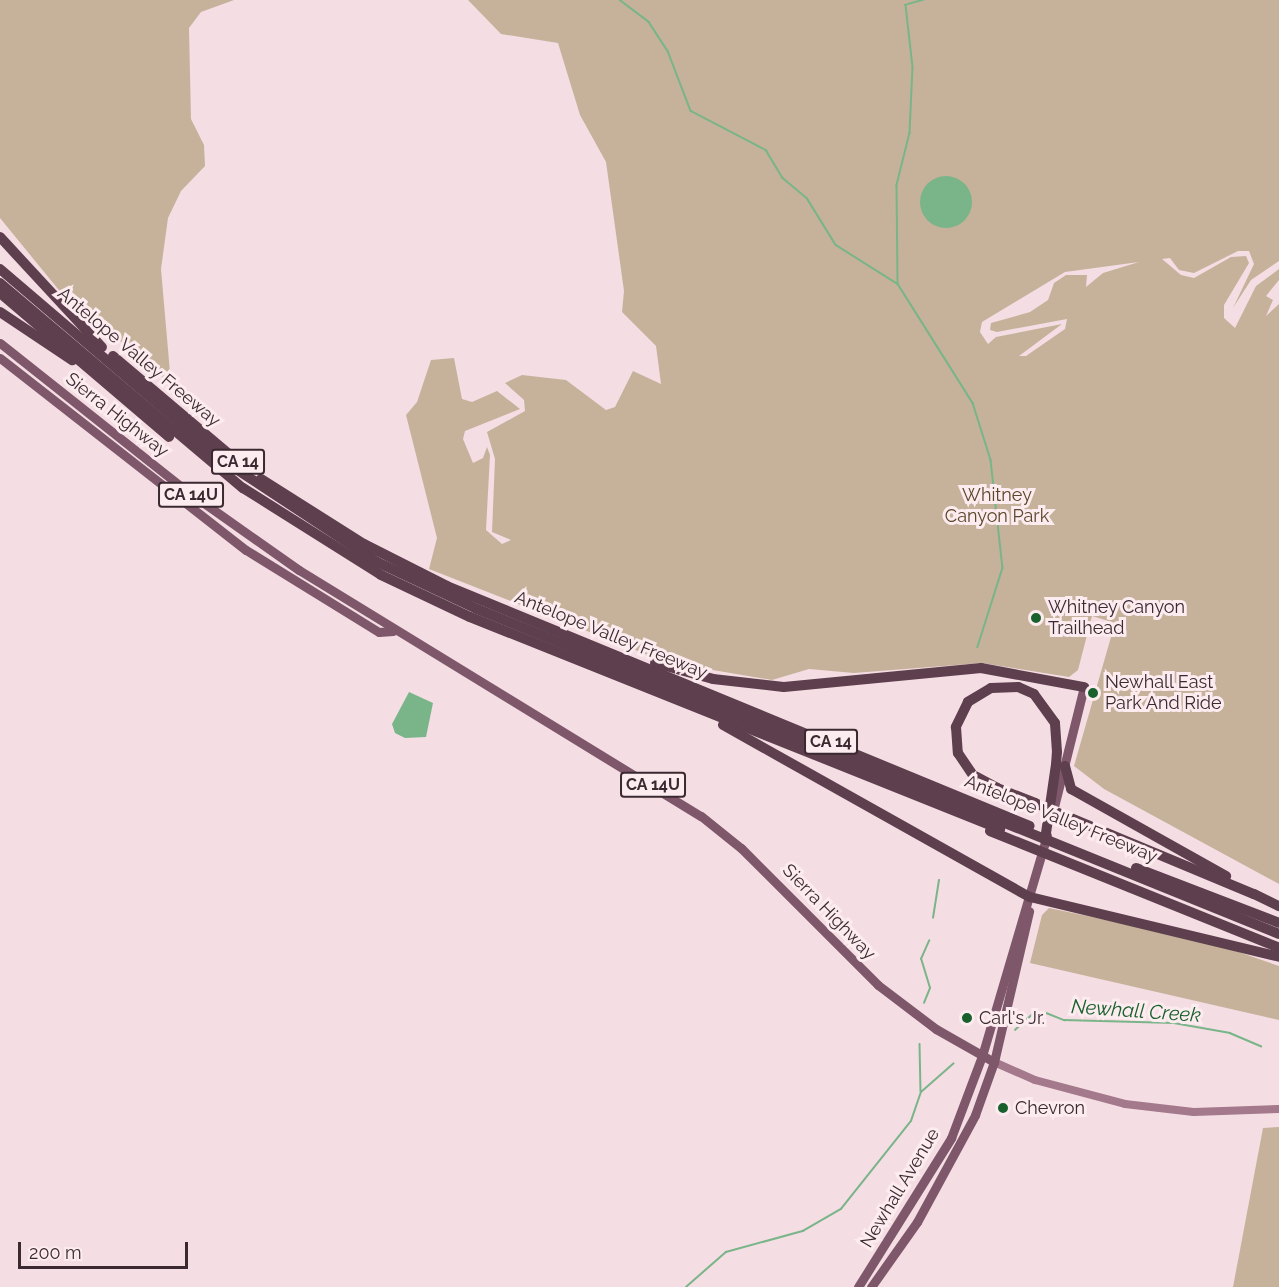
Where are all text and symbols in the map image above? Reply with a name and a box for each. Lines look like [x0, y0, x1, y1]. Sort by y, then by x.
street label: Antelope Valley Freeway [53, 282, 225, 432]
street label: Sierra Highway [61, 368, 173, 462]
road number: CA 14 [210, 449, 266, 475]
road number: CA 14U [156, 482, 225, 508]
park label: Whitney Canyon Park [945, 485, 1049, 528]
street label: Antelope Valley Freeway [511, 586, 711, 684]
place label: Whitney Canyon Trailhead [1048, 597, 1186, 640]
marker: Whitney Canyon Trailhead [1029, 611, 1043, 625]
place label: Newhall East Park And Ride [1105, 672, 1222, 714]
marker: Newhall East Park And Ride [1086, 686, 1100, 700]
road number: CA 14 [802, 729, 860, 755]
street label: Antelope Valley Freeway [961, 770, 1161, 868]
road number: CA 14U [618, 772, 688, 798]
street label: Sierra Highway [778, 860, 880, 964]
water label: Newhall Creek [1070, 994, 1202, 1028]
place label: Carl's Jr. [979, 1007, 1045, 1029]
marker: Carl's Jr. [960, 1011, 974, 1025]
place label: Chevron [1015, 1097, 1085, 1119]
marker: Chevron [996, 1101, 1010, 1115]
street label: Newhall Avenue [856, 1124, 944, 1252]
scale bar [21, 1230, 190, 1268]
text: 200 m [29, 1242, 82, 1263]

